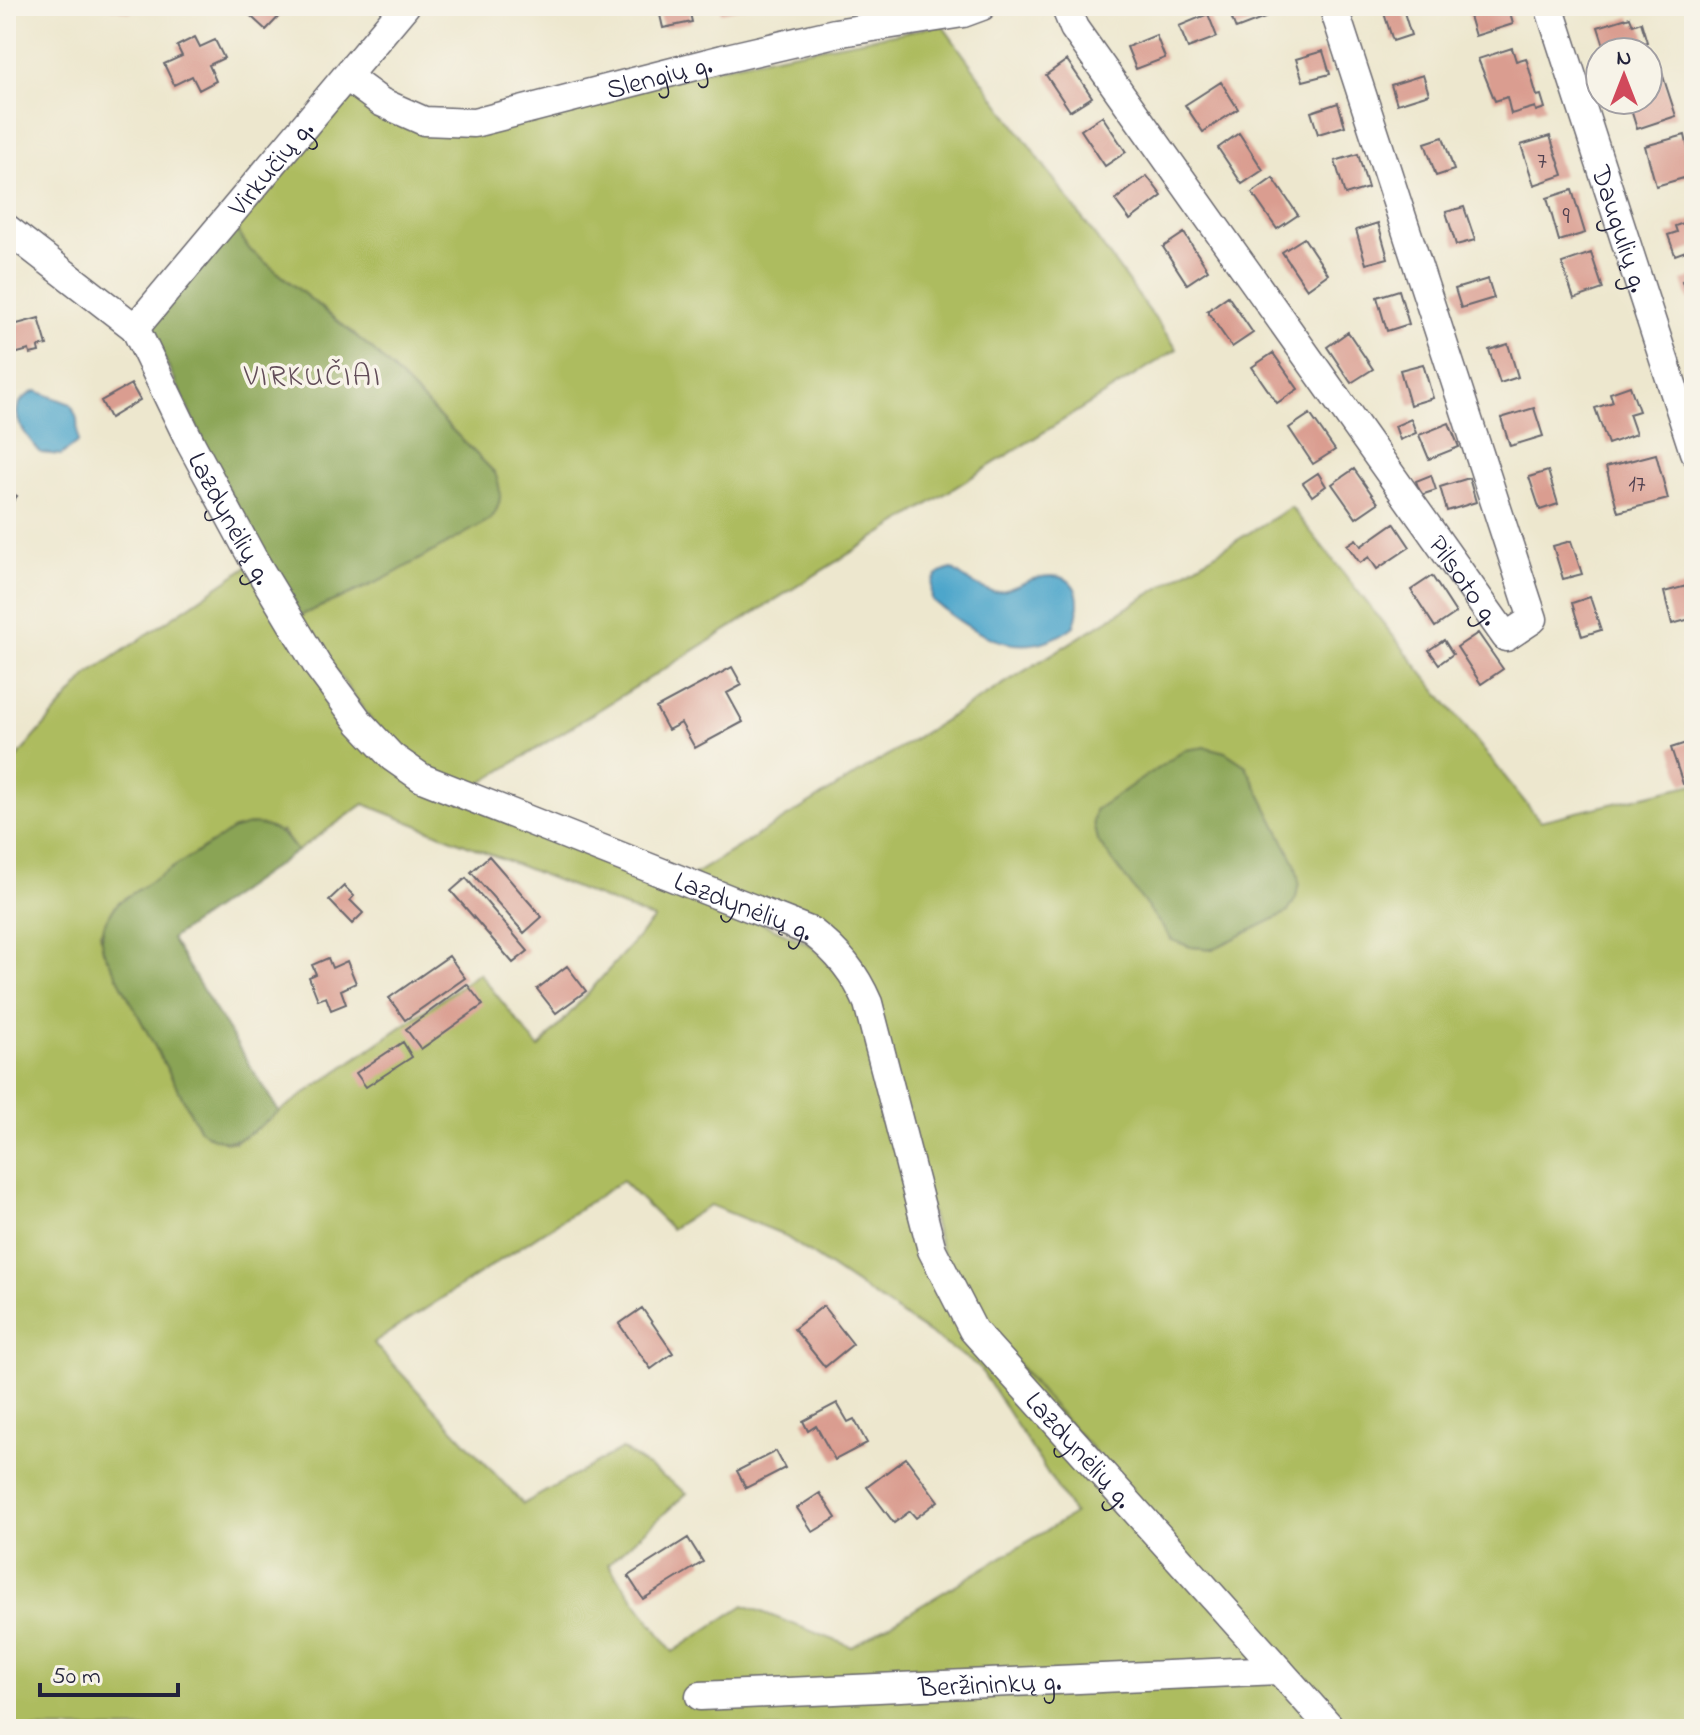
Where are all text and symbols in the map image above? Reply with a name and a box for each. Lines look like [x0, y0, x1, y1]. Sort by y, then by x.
north arrow [1584, 36, 1664, 116]
text: N [1617, 43, 1631, 75]
street label: Slengių g. [602, 46, 717, 112]
street label: Virkučių g. [219, 112, 325, 227]
house number: 7 [1537, 145, 1547, 180]
street label: Daugulių g. [1578, 160, 1658, 298]
house number: 9 [1562, 200, 1570, 235]
district label: VIRKUČIAI [243, 356, 382, 400]
street label: Lazdynėlių g. [175, 446, 281, 594]
house number: 17 [1628, 468, 1646, 503]
street label: Pilsoto g. [1416, 528, 1509, 635]
street label: Lazdynėlių g. [667, 862, 818, 954]
street label: Lazdynėlių g. [1013, 1383, 1142, 1519]
scale bar [40, 1647, 178, 1697]
text: 50 m [52, 1660, 101, 1695]
street label: Beržininkų g. [916, 1663, 1062, 1710]

